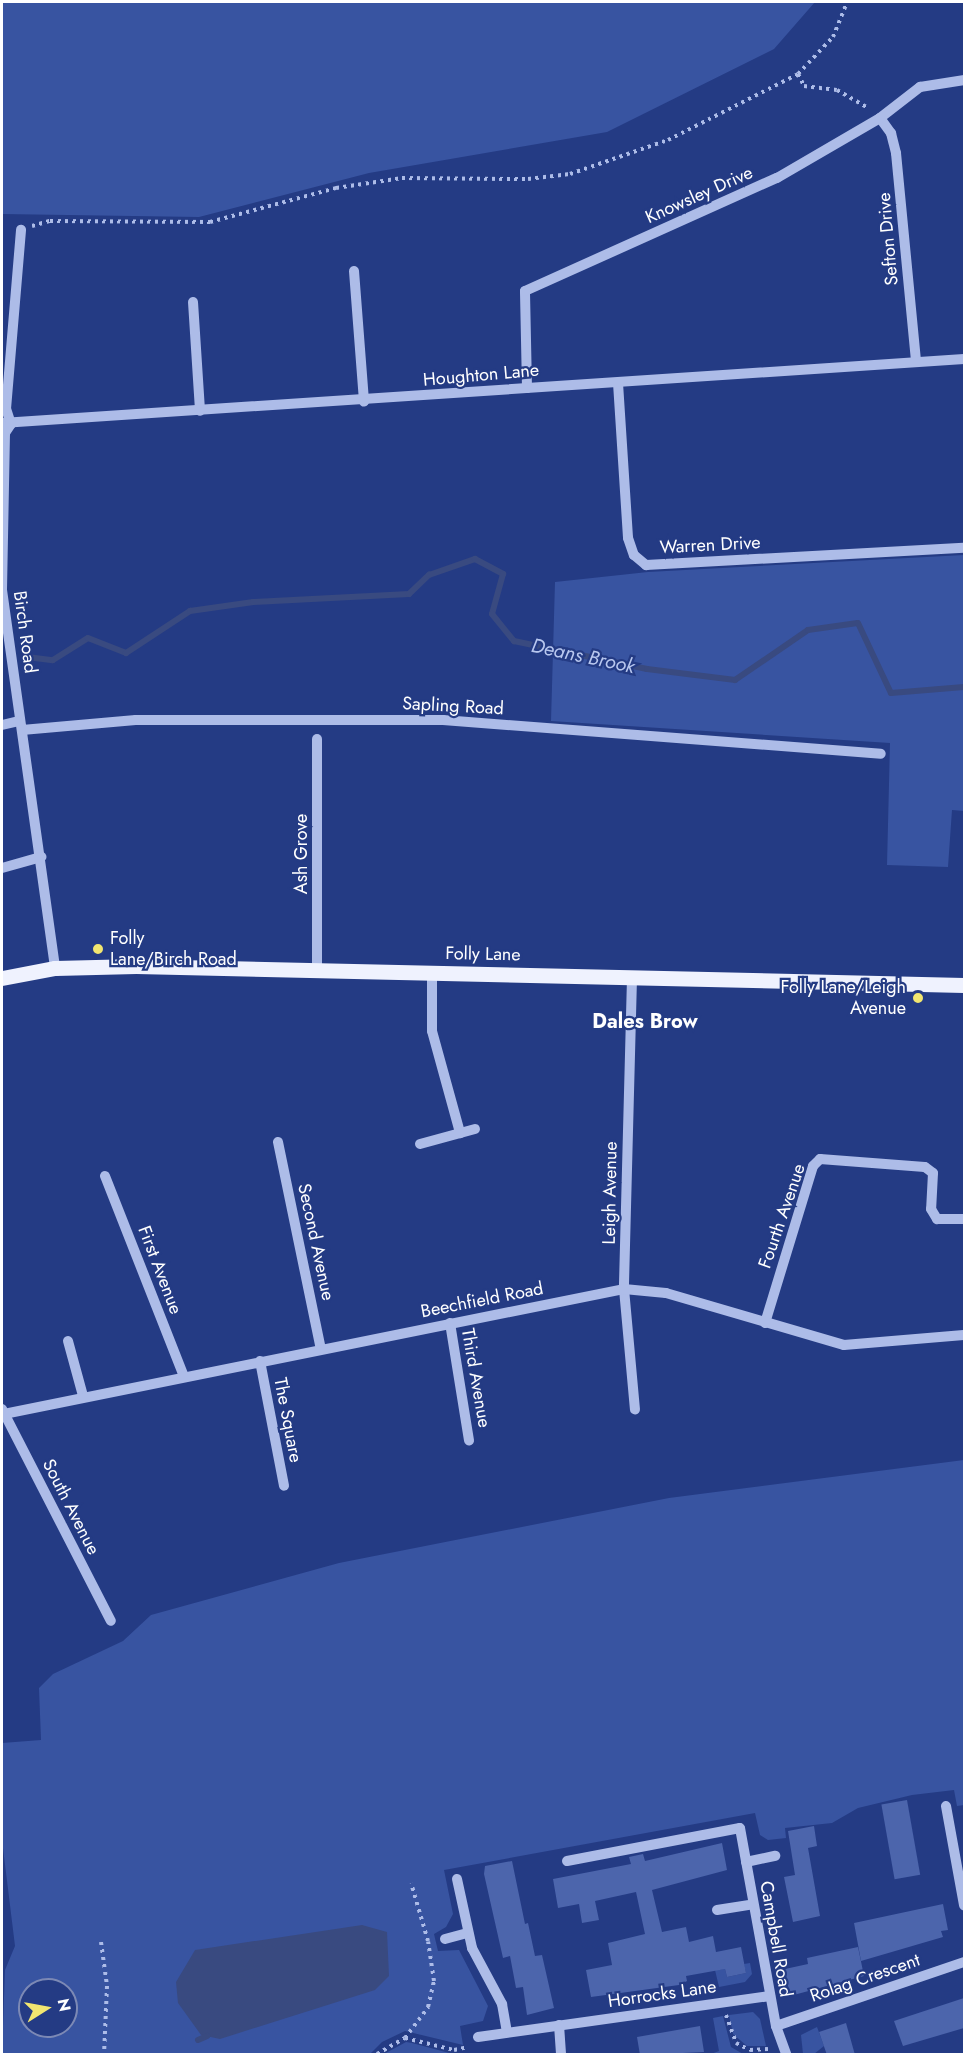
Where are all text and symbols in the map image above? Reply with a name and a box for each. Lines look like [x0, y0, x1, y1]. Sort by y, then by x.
street label: Knowsley Drive [642, 162, 756, 228]
street label: Sefton Drive [873, 192, 903, 286]
street label: Houghton Lane [422, 359, 540, 391]
street label: Warren Drive [659, 532, 761, 558]
street label: Birch Road [9, 589, 41, 675]
water label: Deans Brook [529, 633, 637, 679]
street label: Sapling Road [402, 693, 504, 719]
street label: Ash Grove [290, 814, 312, 894]
place label: Folly Lane/Birch Road [110, 928, 237, 970]
marker: Folly Lane/Birch Road [91, 942, 105, 956]
street label: Folly Lane [445, 943, 521, 965]
place label: Folly Lane/Leigh Avenue [781, 977, 906, 1020]
marker: Folly Lane/Leigh Avenue [911, 991, 925, 1005]
district label: Dales Brow [592, 1009, 698, 1033]
street label: Leigh Avenue [598, 1141, 622, 1245]
street label: Fourth Avenue [754, 1161, 810, 1271]
street label: Second Avenue [293, 1182, 339, 1302]
street label: First Avenue [133, 1223, 187, 1317]
street label: Beechfield Road [419, 1278, 545, 1322]
street label: Third Avenue [457, 1327, 495, 1429]
street label: The Square [269, 1376, 307, 1464]
street label: South Avenue [38, 1456, 104, 1558]
street label: Campbell Road [755, 1879, 797, 1999]
street label: Rolag Crescent [807, 1949, 923, 2007]
street label: Horrocks Lane [606, 1976, 718, 2012]
north arrow [18, 1978, 78, 2038]
text: N [52, 1996, 77, 2013]

